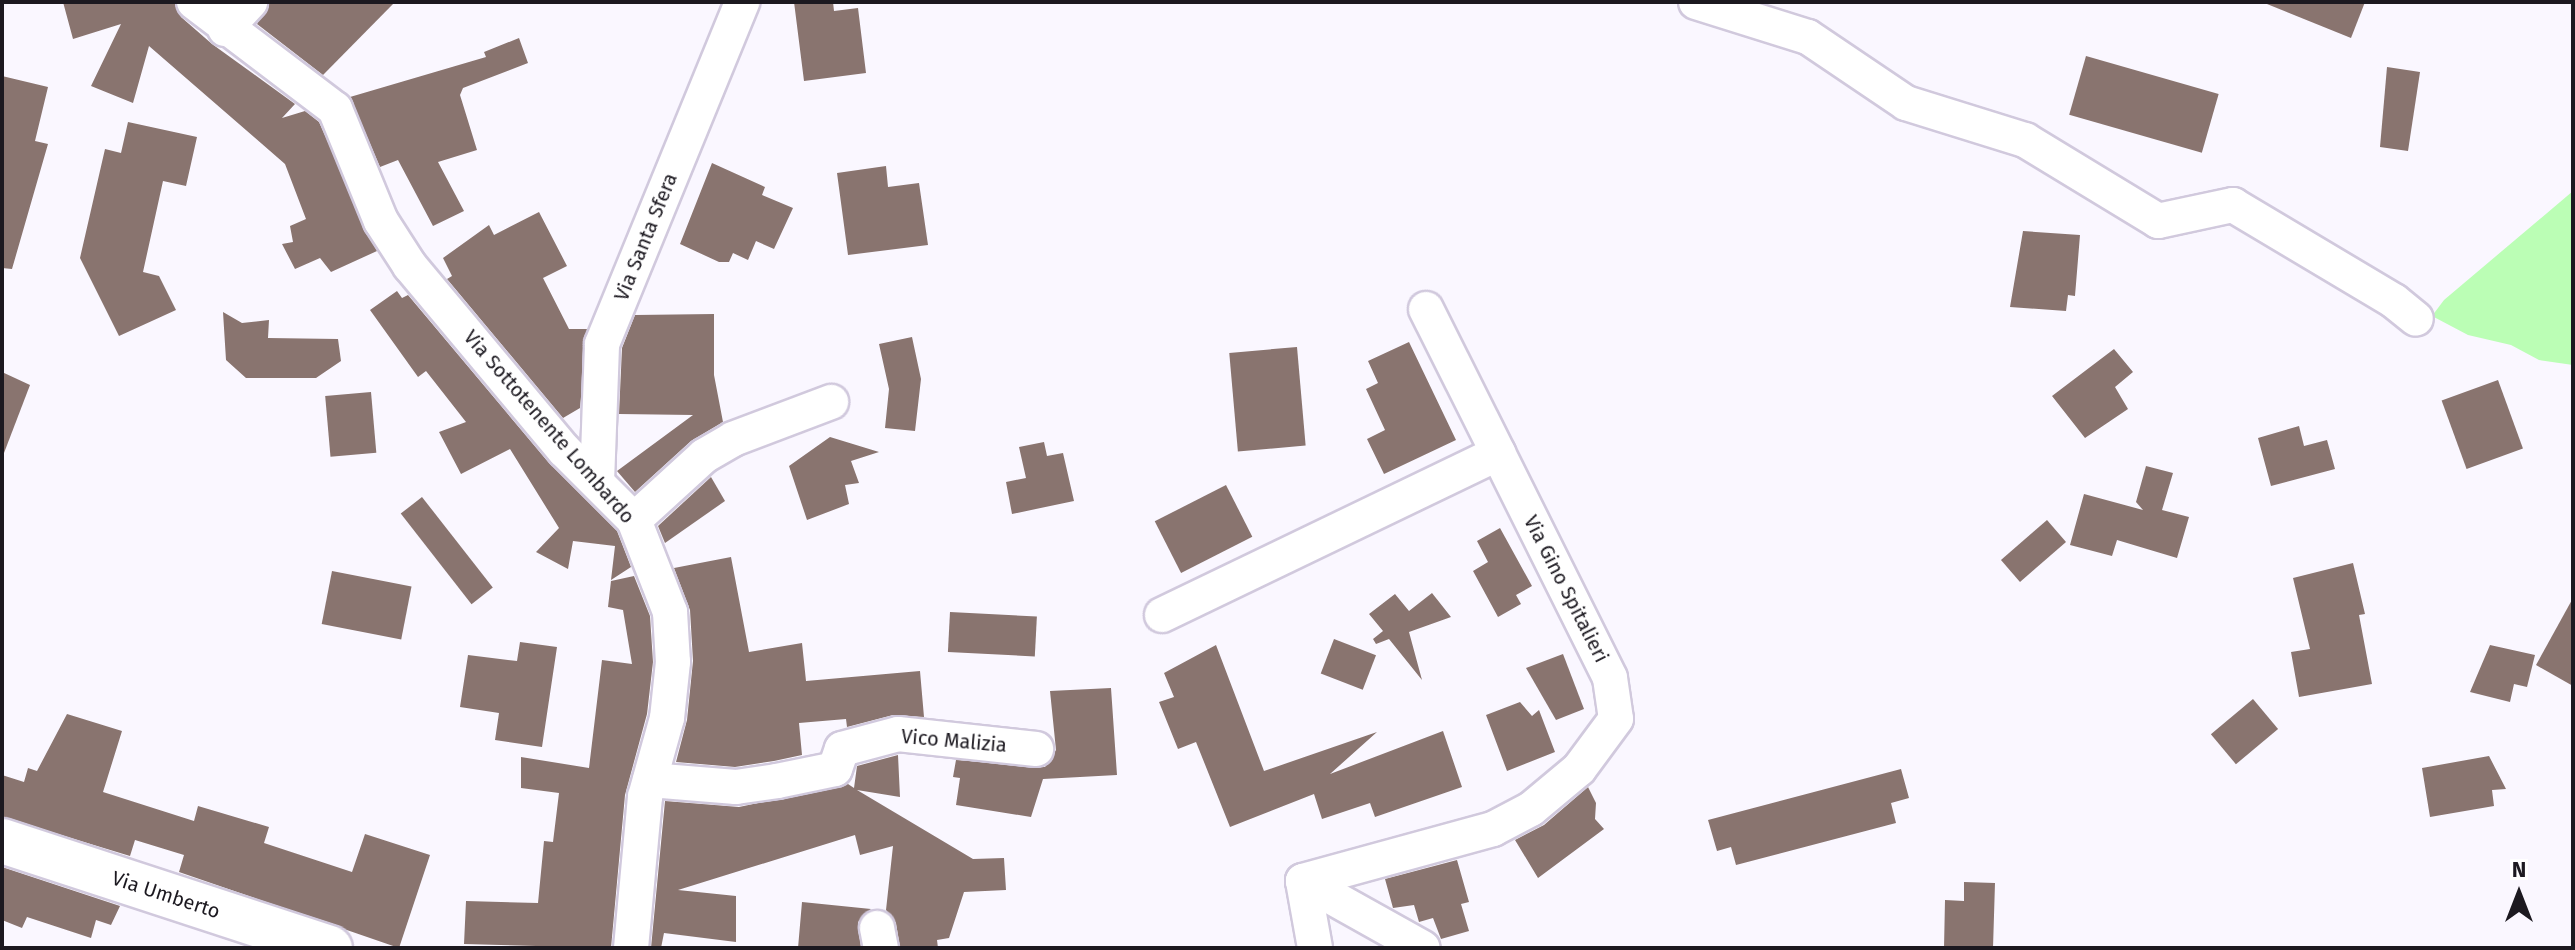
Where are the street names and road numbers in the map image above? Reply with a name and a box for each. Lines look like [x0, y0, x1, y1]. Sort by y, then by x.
street label: Via Santa Sfera [609, 170, 683, 304]
street label: Via Sottotenente Lombardo [459, 325, 639, 529]
street label: Via Gino Spitalieri [1519, 511, 1613, 667]
street label: Vico Malizia [900, 724, 1008, 758]
street label: Via Umberto [109, 866, 223, 924]

